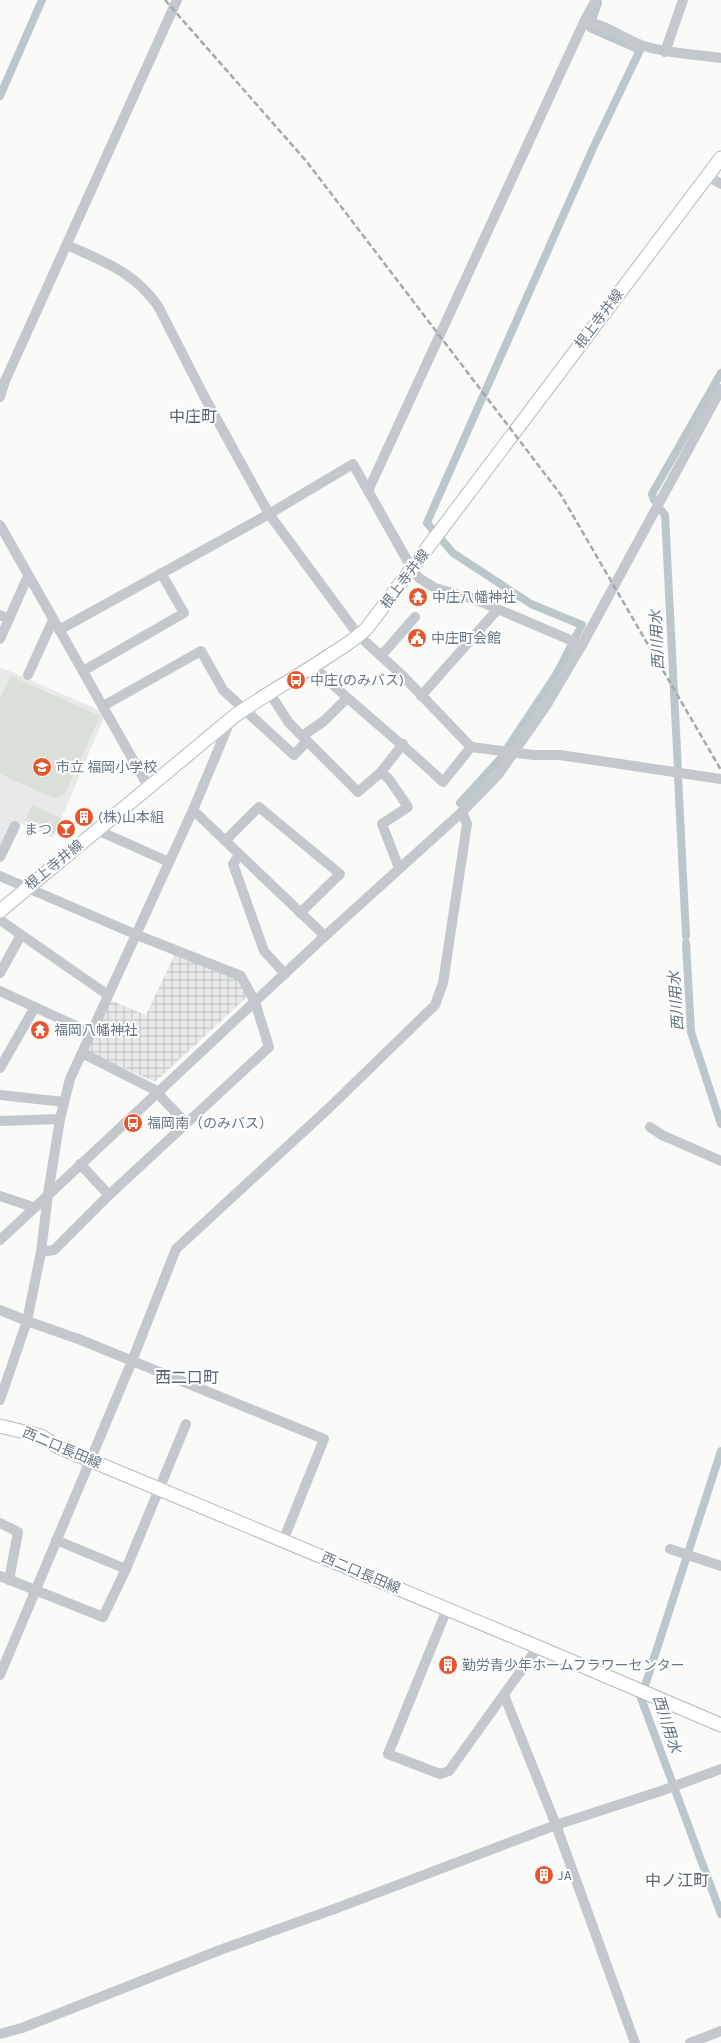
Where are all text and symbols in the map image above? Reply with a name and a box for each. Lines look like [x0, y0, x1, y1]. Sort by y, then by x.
street label: 根上寺井線 [571, 286, 627, 352]
district label: 中庄町 [169, 407, 217, 426]
street label: 根上寺井線 [377, 546, 433, 612]
temple icon: 中庄八幡神社 [407, 586, 429, 608]
place label: 中庄八幡神社 [432, 589, 516, 606]
water label: 西川用水 [646, 608, 668, 670]
public building icon: 中庄町会館 [406, 627, 428, 649]
place label: 中庄町会館 [431, 630, 501, 647]
bus stop icon: 中庄(のみバス) [285, 669, 307, 691]
place label: 中庄(のみバス) [310, 672, 404, 689]
school or university icon: 市立 福岡小学校 [31, 756, 53, 778]
place label: 市立 福岡小学校 [56, 759, 157, 776]
building icon: (株)山本組 [73, 806, 95, 828]
place label: (株)山本組 [98, 809, 164, 826]
bar icon: まつ [55, 818, 77, 840]
place label: まつ [24, 821, 52, 838]
street label: 根上寺井線 [21, 836, 87, 894]
water label: 西川用水 [665, 968, 687, 1032]
temple icon: 福岡八幡神社 [29, 1019, 51, 1041]
place label: 福岡八幡神社 [54, 1022, 138, 1039]
bus stop icon: 福岡南（のみバス） [122, 1112, 144, 1134]
place label: 福岡南（のみバス） [147, 1115, 273, 1132]
district label: 西二口町 [155, 1368, 219, 1387]
street label: 西二口長田線 [20, 1424, 104, 1472]
street label: 西二口長田線 [319, 1549, 403, 1597]
building icon: 勤労青少年ホームフラワーセンター [437, 1654, 459, 1676]
place label: 勤労青少年ホームフラワーセンター [462, 1657, 685, 1674]
water label: 西川用水 [649, 1693, 685, 1757]
building icon: JA [533, 1864, 555, 1886]
place label: JA [558, 1867, 572, 1884]
district label: 中ノ江町 [645, 1871, 709, 1890]

